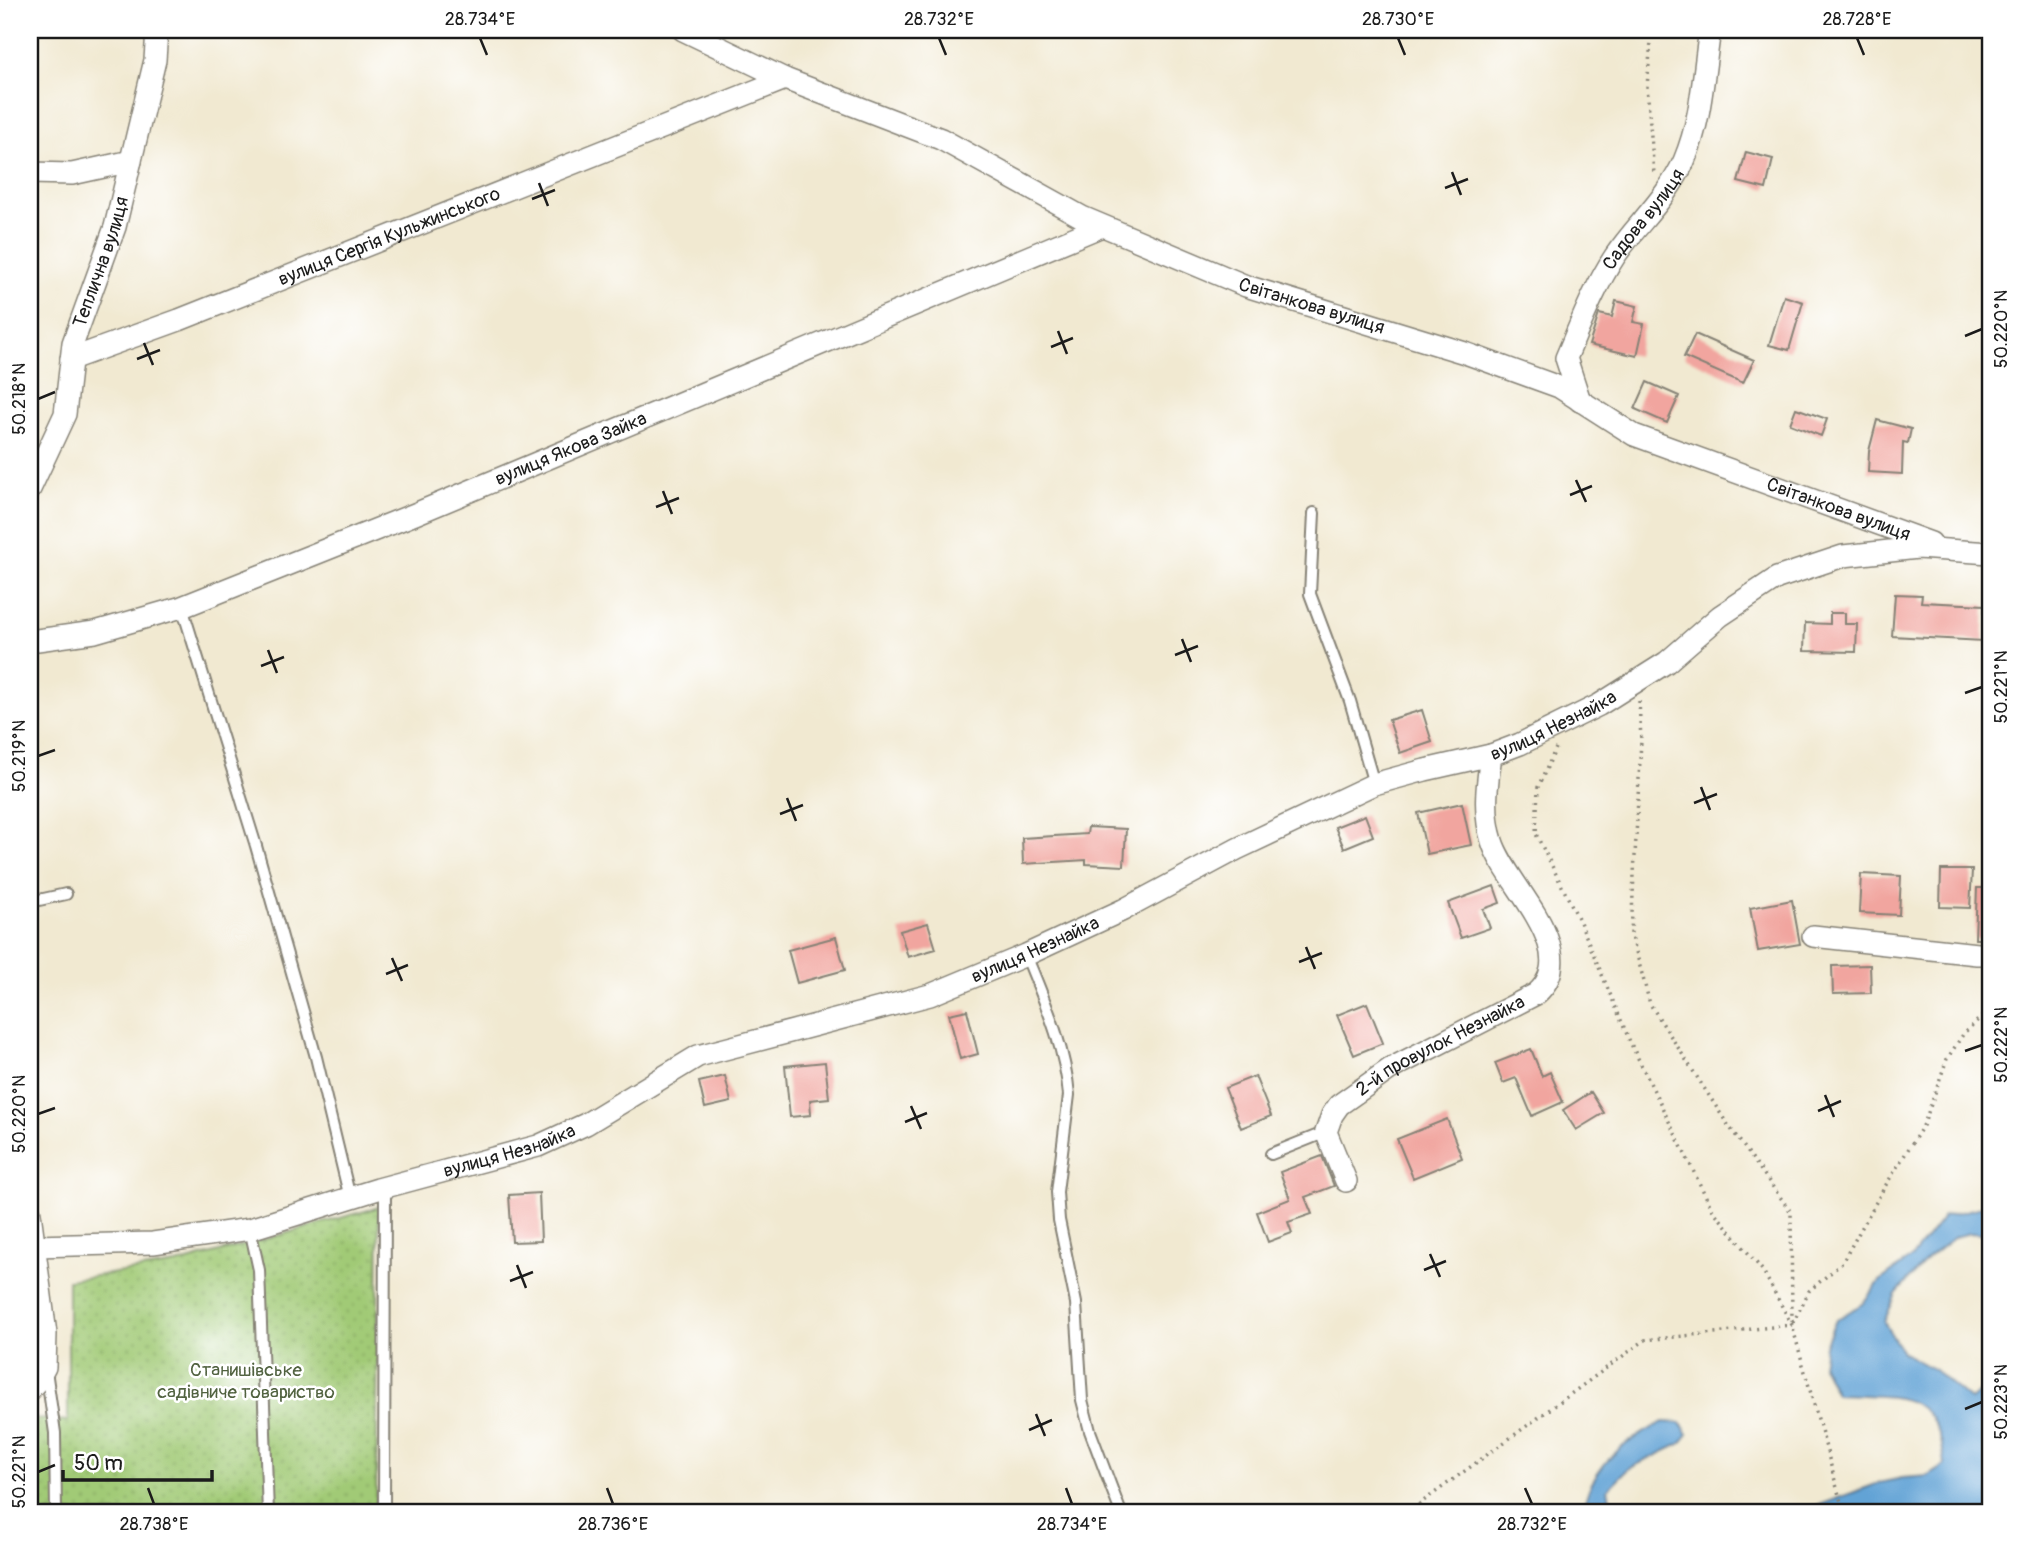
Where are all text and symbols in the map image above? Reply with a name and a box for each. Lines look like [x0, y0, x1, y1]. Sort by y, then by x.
text: 28.734°E [445, 8, 515, 31]
text: 28.732°E [904, 8, 974, 31]
text: 28.730°E [1362, 8, 1434, 31]
text: 28.728°E [1823, 8, 1891, 31]
street label: Садова вулиця [1597, 165, 1690, 274]
street label: вулиця Сергія Кульжинського [275, 181, 504, 291]
street label: Теплична вулиця [68, 194, 134, 331]
street label: Світанкова вулиця [1235, 272, 1388, 340]
text: 50.220°N [1990, 290, 2013, 368]
text: 50.218°N [8, 363, 31, 435]
street label: вулиця Якова Зайка [491, 406, 650, 491]
street label: Світанкова вулиця [1763, 472, 1914, 547]
text: 50.221°N [1990, 650, 2013, 724]
street label: вулиця Незнайка [1487, 685, 1621, 766]
text: 50.219°N [8, 720, 31, 792]
street label: вулиця Незнайка [968, 911, 1103, 989]
street label: 2-й провулок Незнайка [1351, 990, 1529, 1101]
text: 50.222°N [1990, 1007, 2013, 1083]
text: 50.220°N [8, 1075, 31, 1153]
street label: вулиця Незнайка [441, 1118, 579, 1183]
park label: Станишівське садівниче товариство [157, 1358, 335, 1404]
text: 50.223°N [1990, 1364, 2013, 1440]
text: 50.221°N [8, 1435, 31, 1509]
scale bar [63, 1438, 212, 1482]
text: 50 m [74, 1450, 123, 1477]
text: 28.738°E [120, 1513, 188, 1536]
text: 28.736°E [578, 1513, 648, 1536]
text: 28.734°E [1037, 1513, 1107, 1536]
text: 28.732°E [1497, 1513, 1567, 1536]

